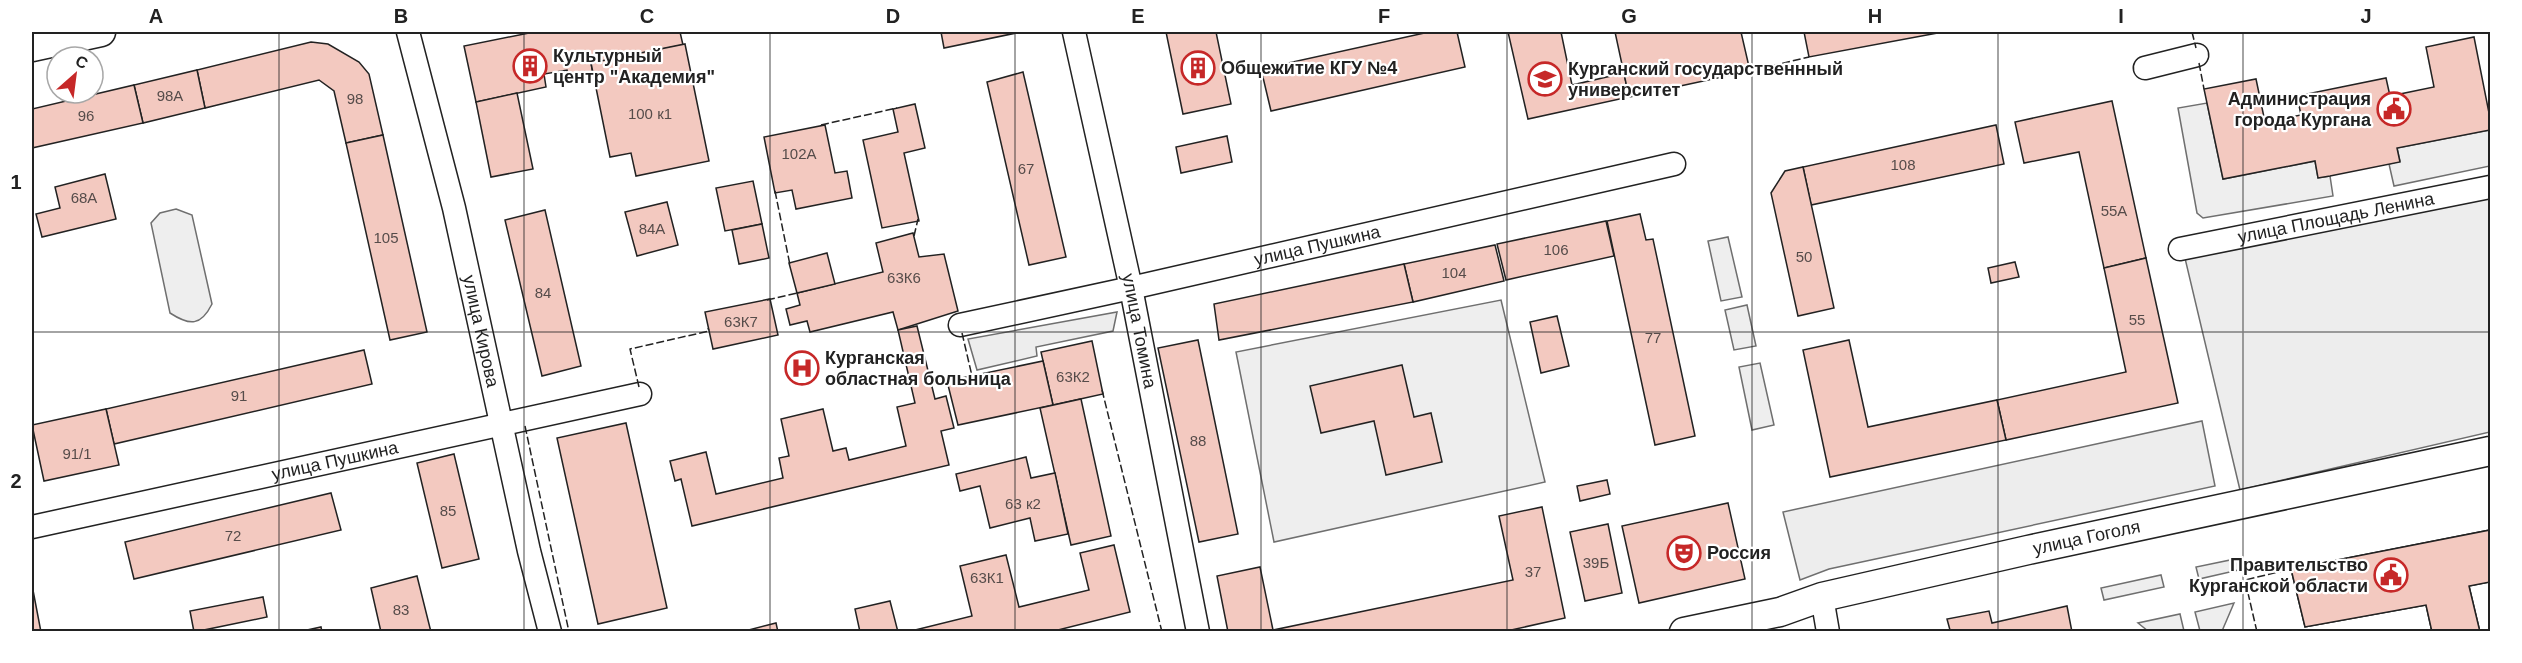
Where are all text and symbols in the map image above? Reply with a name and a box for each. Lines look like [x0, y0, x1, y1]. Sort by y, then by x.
text: A [149, 5, 163, 27]
text: B [394, 5, 408, 27]
text: C [640, 5, 654, 27]
text: D [886, 5, 900, 27]
text: E [1131, 5, 1145, 27]
text: F [1378, 5, 1390, 27]
text: G [1621, 5, 1637, 27]
text: H [1868, 5, 1882, 27]
text: I [2118, 5, 2124, 27]
text: J [2360, 5, 2372, 27]
north arrow [45, 45, 105, 105]
place label: Культурный центр "Академия" [553, 46, 715, 87]
building icon: Культурный центр "Академия" [512, 48, 548, 84]
building icon: Общежитие КГУ №4 [1180, 50, 1216, 86]
text: С [73, 52, 91, 73]
place label: Общежитие КГУ №4 [1221, 58, 1397, 78]
place label: Курганский государственнный университет [1568, 59, 1843, 100]
school or university icon: Курганский государственнный университет [1527, 61, 1563, 97]
house number: 98А [157, 87, 183, 104]
place label: Администрация города Кургана [2228, 89, 2372, 130]
house number: 98 [347, 90, 363, 107]
public building icon: Администрация города Кургана [2376, 91, 2412, 127]
house number: 100 к1 [628, 105, 672, 122]
house number: 96 [78, 107, 94, 124]
house number: 102А [781, 145, 817, 162]
house number: 108 [1890, 156, 1916, 173]
house number: 67 [1018, 160, 1034, 177]
text: 1 [10, 171, 22, 193]
street label: улица Площадь Ленина [2236, 188, 2437, 247]
house number: 68А [71, 189, 97, 206]
house number: 55А [2101, 202, 2127, 219]
house number: 84А [639, 220, 665, 237]
street label: улица Пушкина [1252, 221, 1383, 270]
house number: 105 [373, 229, 399, 246]
house number: 106 [1543, 241, 1569, 258]
house number: 50 [1796, 248, 1812, 265]
house number: 104 [1441, 264, 1467, 281]
house number: 63К6 [887, 269, 921, 286]
street label: улица Томина [1118, 272, 1161, 391]
street label: улица Кирова [459, 273, 503, 390]
house number: 84 [535, 284, 551, 301]
house number: 55 [2129, 311, 2145, 328]
house number: 63К7 [724, 313, 758, 330]
house number: 77 [1645, 329, 1661, 346]
place label: Курганская областная больница [825, 348, 1012, 389]
hospital icon: Курганская областная больница [784, 350, 820, 386]
house number: 63К2 [1056, 368, 1090, 385]
house number: 91 [231, 387, 247, 404]
house number: 88 [1190, 432, 1206, 449]
street label: улица Пушкина [270, 437, 401, 484]
house number: 91/1 [62, 445, 92, 462]
text: 2 [10, 470, 22, 492]
house number: 63 к2 [1005, 495, 1041, 512]
house number: 85 [440, 502, 456, 519]
street label: улица Гоголя [2031, 516, 2142, 559]
house number: 72 [225, 527, 241, 544]
theatre icon: Россия [1666, 535, 1702, 571]
place label: Россия [1707, 543, 1771, 563]
house number: 39Б [1583, 554, 1609, 571]
place label: Правительство Курганской области [2189, 555, 2368, 596]
public building icon: Правительство Курганской области [2373, 557, 2409, 593]
house number: 37 [1525, 563, 1541, 580]
house number: 63К1 [970, 569, 1004, 586]
house number: 83 [393, 601, 409, 618]

